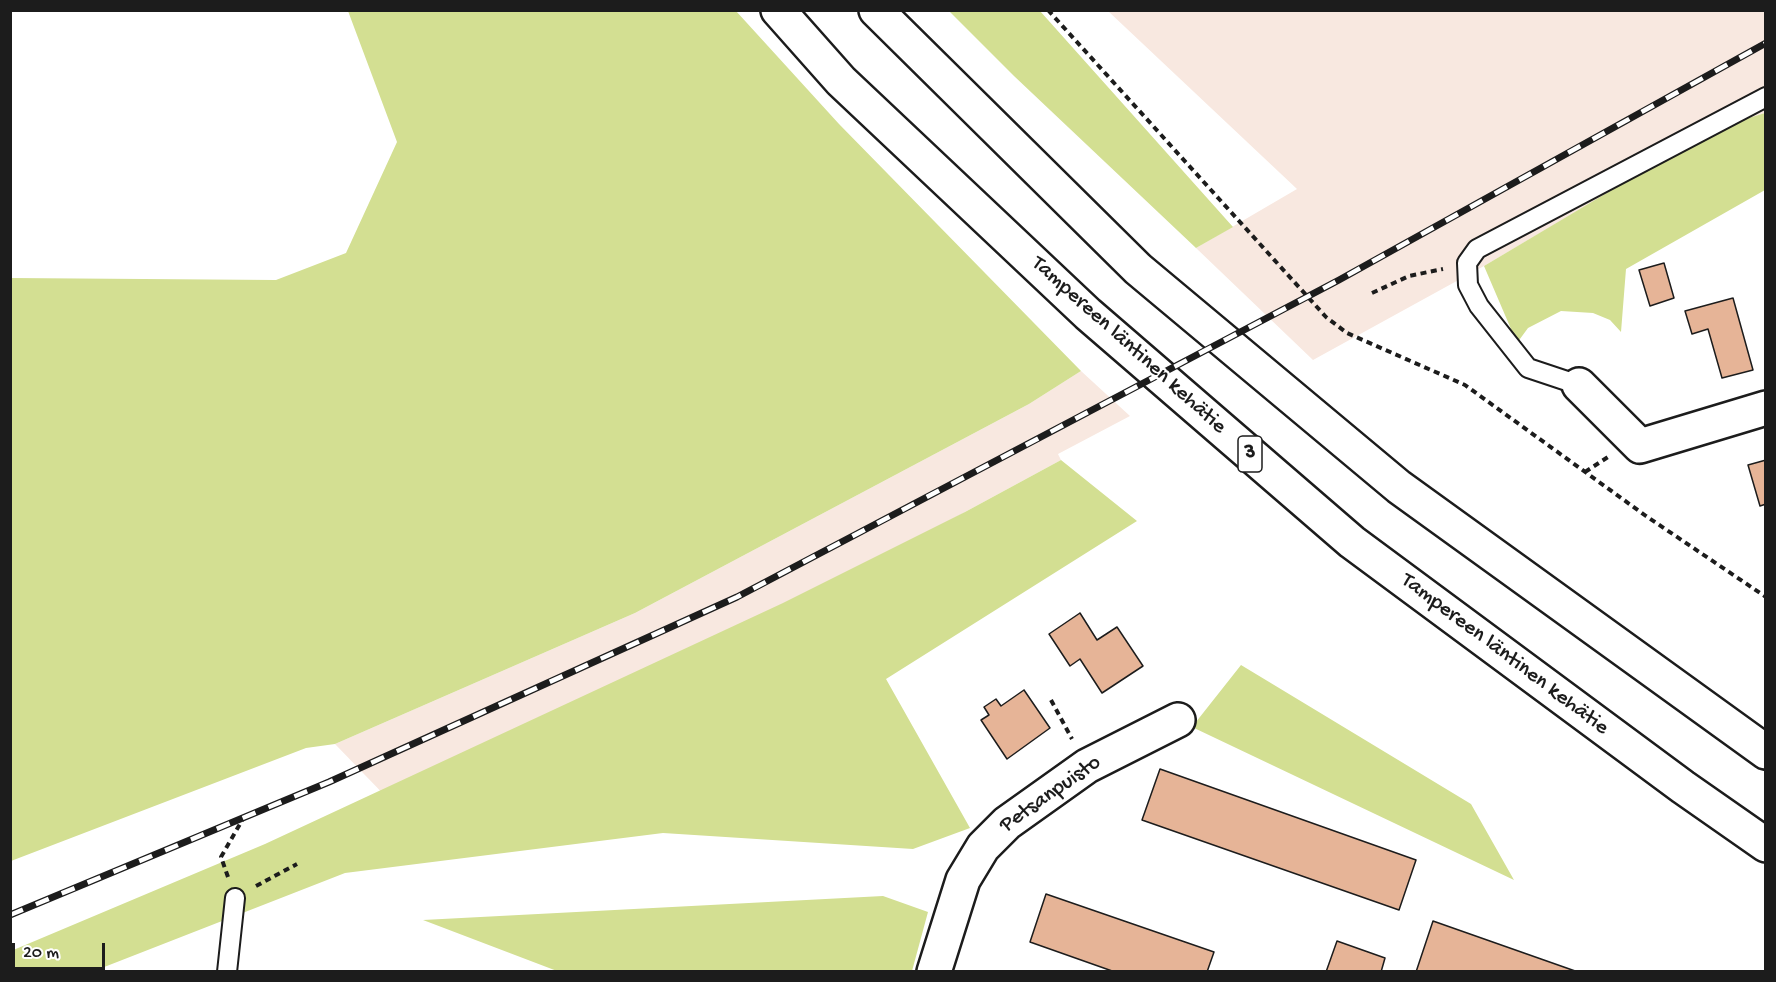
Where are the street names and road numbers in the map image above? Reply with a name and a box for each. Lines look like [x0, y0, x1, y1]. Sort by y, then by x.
street label: Tampereen läntinen kehätie [1025, 251, 1231, 441]
road number: 3 [1238, 436, 1262, 472]
street label: Tampereen läntinen kehätie [1395, 568, 1613, 742]
street label: Petsanpuisto [995, 750, 1107, 840]

